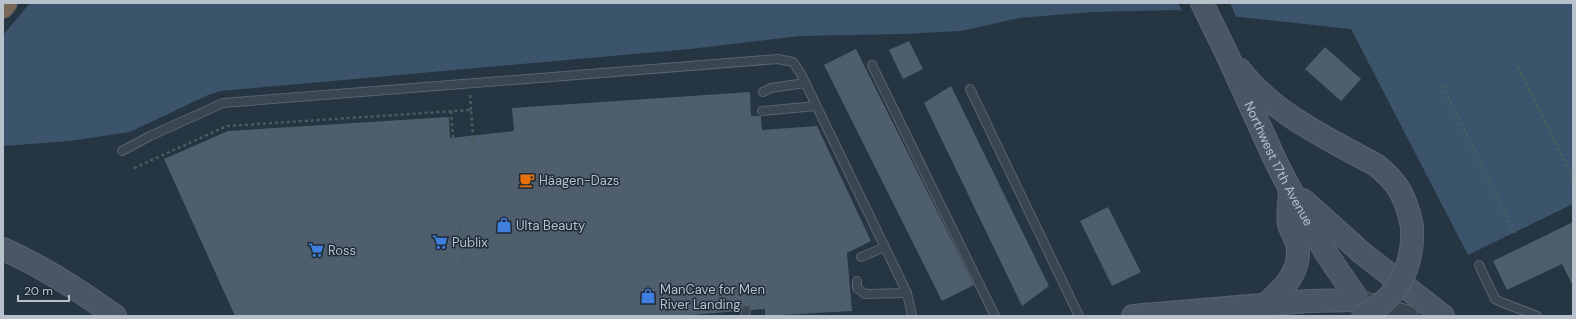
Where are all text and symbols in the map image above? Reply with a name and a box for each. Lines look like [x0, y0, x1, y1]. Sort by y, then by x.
street label: Northwest 17th Avenue [1240, 99, 1317, 229]
cafe icon: Häagen-Dazs [518, 171, 536, 189]
place label: Häagen-Dazs [539, 172, 619, 189]
shop icon: Ulta Beauty [495, 216, 513, 234]
place label: Ulta Beauty [516, 217, 585, 234]
supermarket icon: Publix [431, 233, 449, 251]
place label: Publix [452, 234, 488, 251]
supermarket icon: Ross [307, 241, 325, 259]
place label: Ross [328, 242, 356, 259]
scale bar [18, 277, 69, 303]
place label: ManCave for Men River Landing [660, 281, 765, 313]
text: 20 m [24, 283, 53, 299]
shop icon: ManCave for Men River Landing [639, 287, 657, 305]

